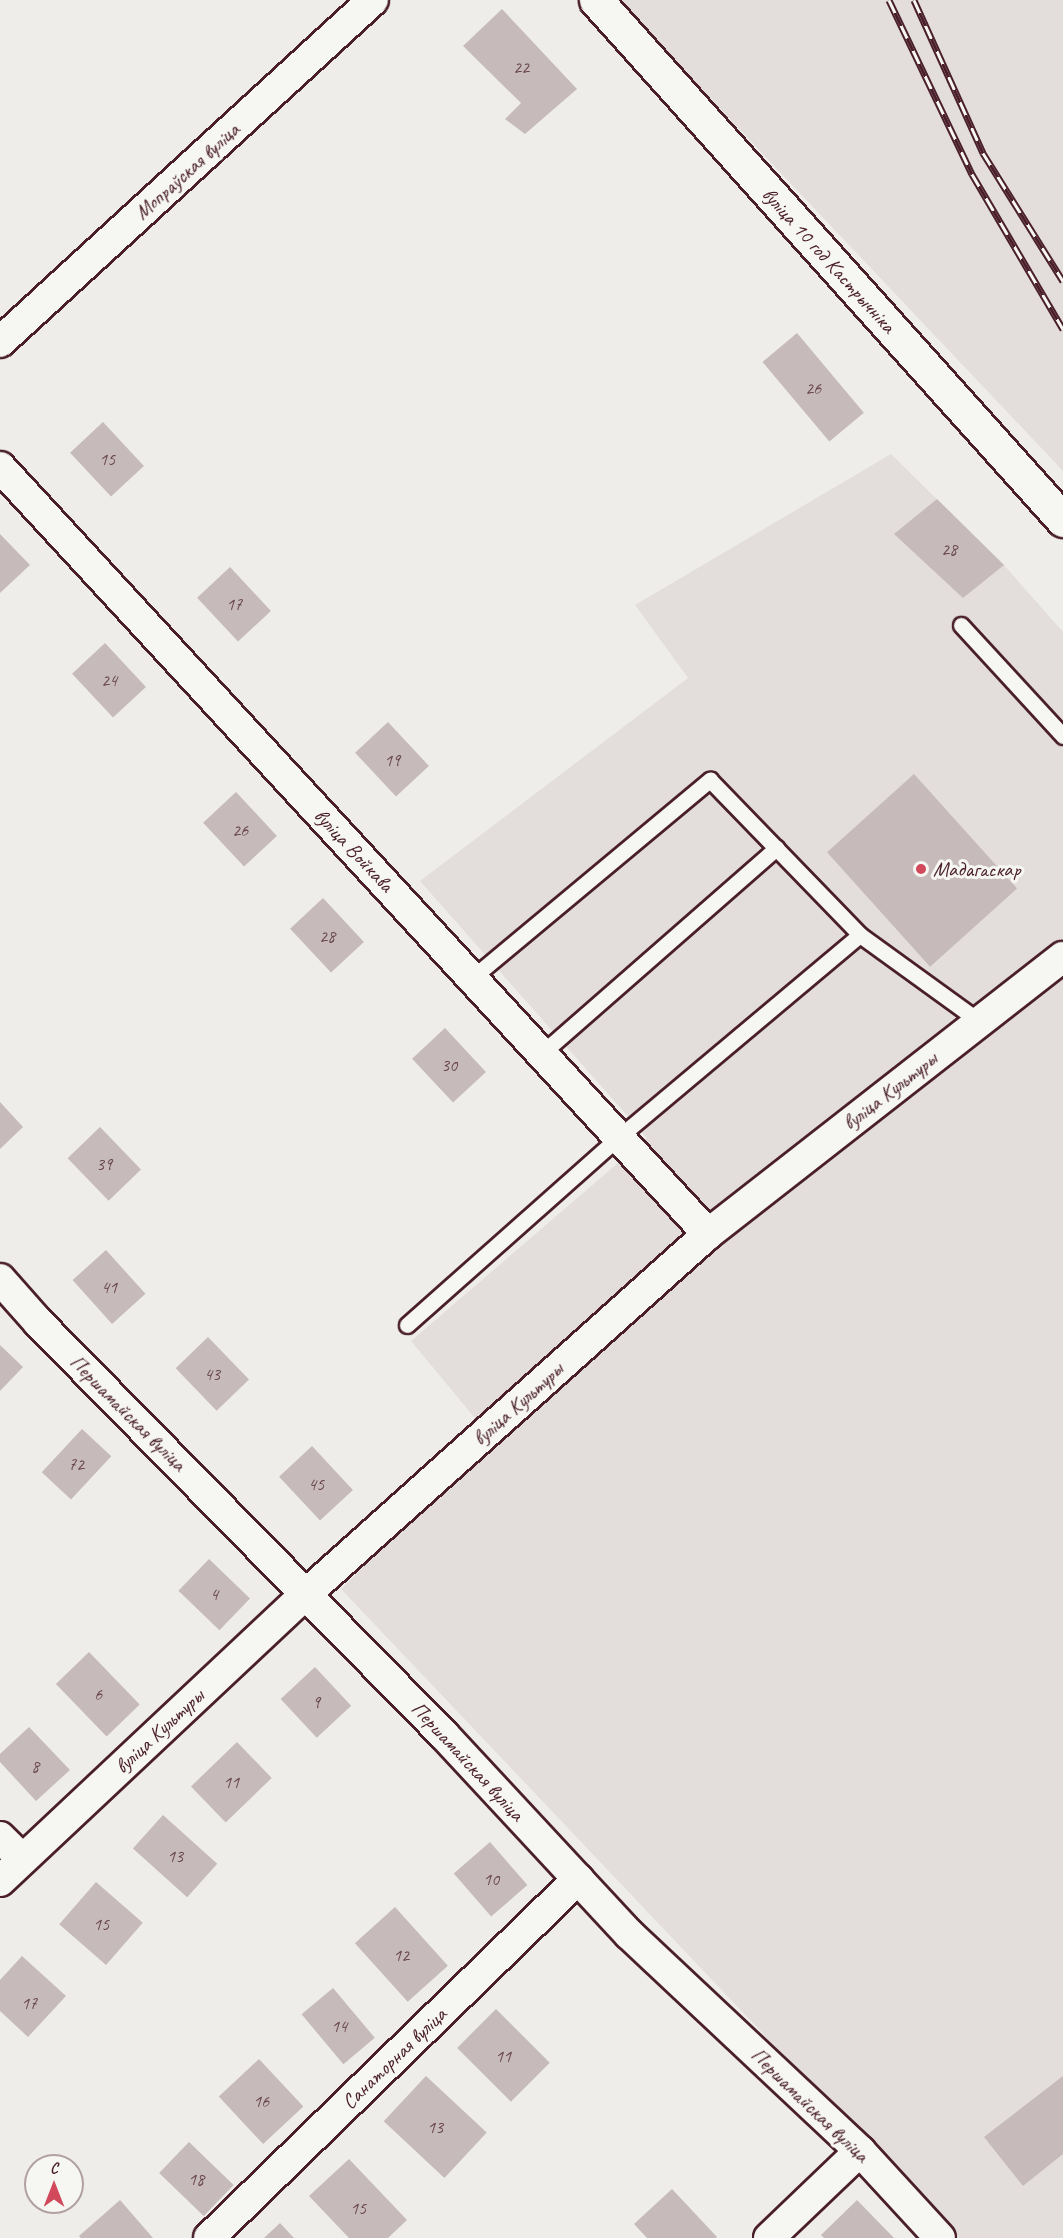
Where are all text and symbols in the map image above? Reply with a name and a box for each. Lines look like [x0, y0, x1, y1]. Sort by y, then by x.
house number: 22 [513, 56, 529, 78]
street label: Мопраўская вуліца [130, 118, 244, 224]
street label: вуліца 10 год Кастрычніка [756, 181, 902, 339]
house number: 26 [805, 377, 821, 399]
house number: 15 [99, 448, 115, 470]
house number: 28 [941, 538, 957, 560]
house number: 17 [226, 593, 242, 615]
house number: 24 [101, 669, 117, 691]
house number: 19 [384, 749, 400, 771]
street label: вуліца Войкава [309, 803, 399, 897]
house number: 26 [232, 819, 248, 841]
place label: Мадагаскар [933, 856, 1020, 882]
marker: Мадагаскар [914, 862, 928, 876]
house number: 28 [319, 925, 335, 947]
street label: вуліца Культуры [838, 1046, 942, 1136]
house number: 30 [441, 1054, 457, 1076]
house number: 39 [96, 1153, 112, 1175]
house number: 41 [101, 1276, 117, 1298]
street label: Першамайская вуліца [65, 1350, 191, 1476]
street label: вуліца Культуры [468, 1357, 568, 1451]
house number: 43 [204, 1363, 220, 1385]
house number: 72 [68, 1453, 84, 1475]
house number: 45 [308, 1473, 324, 1495]
house number: 4 [210, 1583, 218, 1605]
house number: 6 [94, 1683, 102, 1705]
street label: вуліца Культуры [109, 1683, 209, 1779]
house number: 9 [312, 1691, 320, 1713]
street label: Першамайская вуліца [407, 1697, 529, 1825]
house number: 8 [31, 1755, 39, 1777]
house number: 11 [223, 1771, 239, 1793]
house number: 13 [167, 1845, 183, 1867]
house number: 10 [483, 1868, 499, 1890]
house number: 15 [93, 1913, 109, 1935]
house number: 12 [393, 1944, 409, 1966]
house number: 17 [21, 1992, 37, 2014]
street label: Санаторная вуліца [337, 2002, 451, 2114]
house number: 14 [331, 2015, 347, 2037]
street label: Першамайская вуліца [746, 2043, 874, 2167]
house number: 11 [495, 2045, 511, 2067]
house number: 16 [253, 2090, 269, 2112]
house number: 13 [427, 2116, 443, 2138]
north arrow [24, 2154, 84, 2214]
text: С [50, 2158, 58, 2178]
house number: 18 [188, 2168, 204, 2190]
house number: 15 [350, 2197, 366, 2219]

